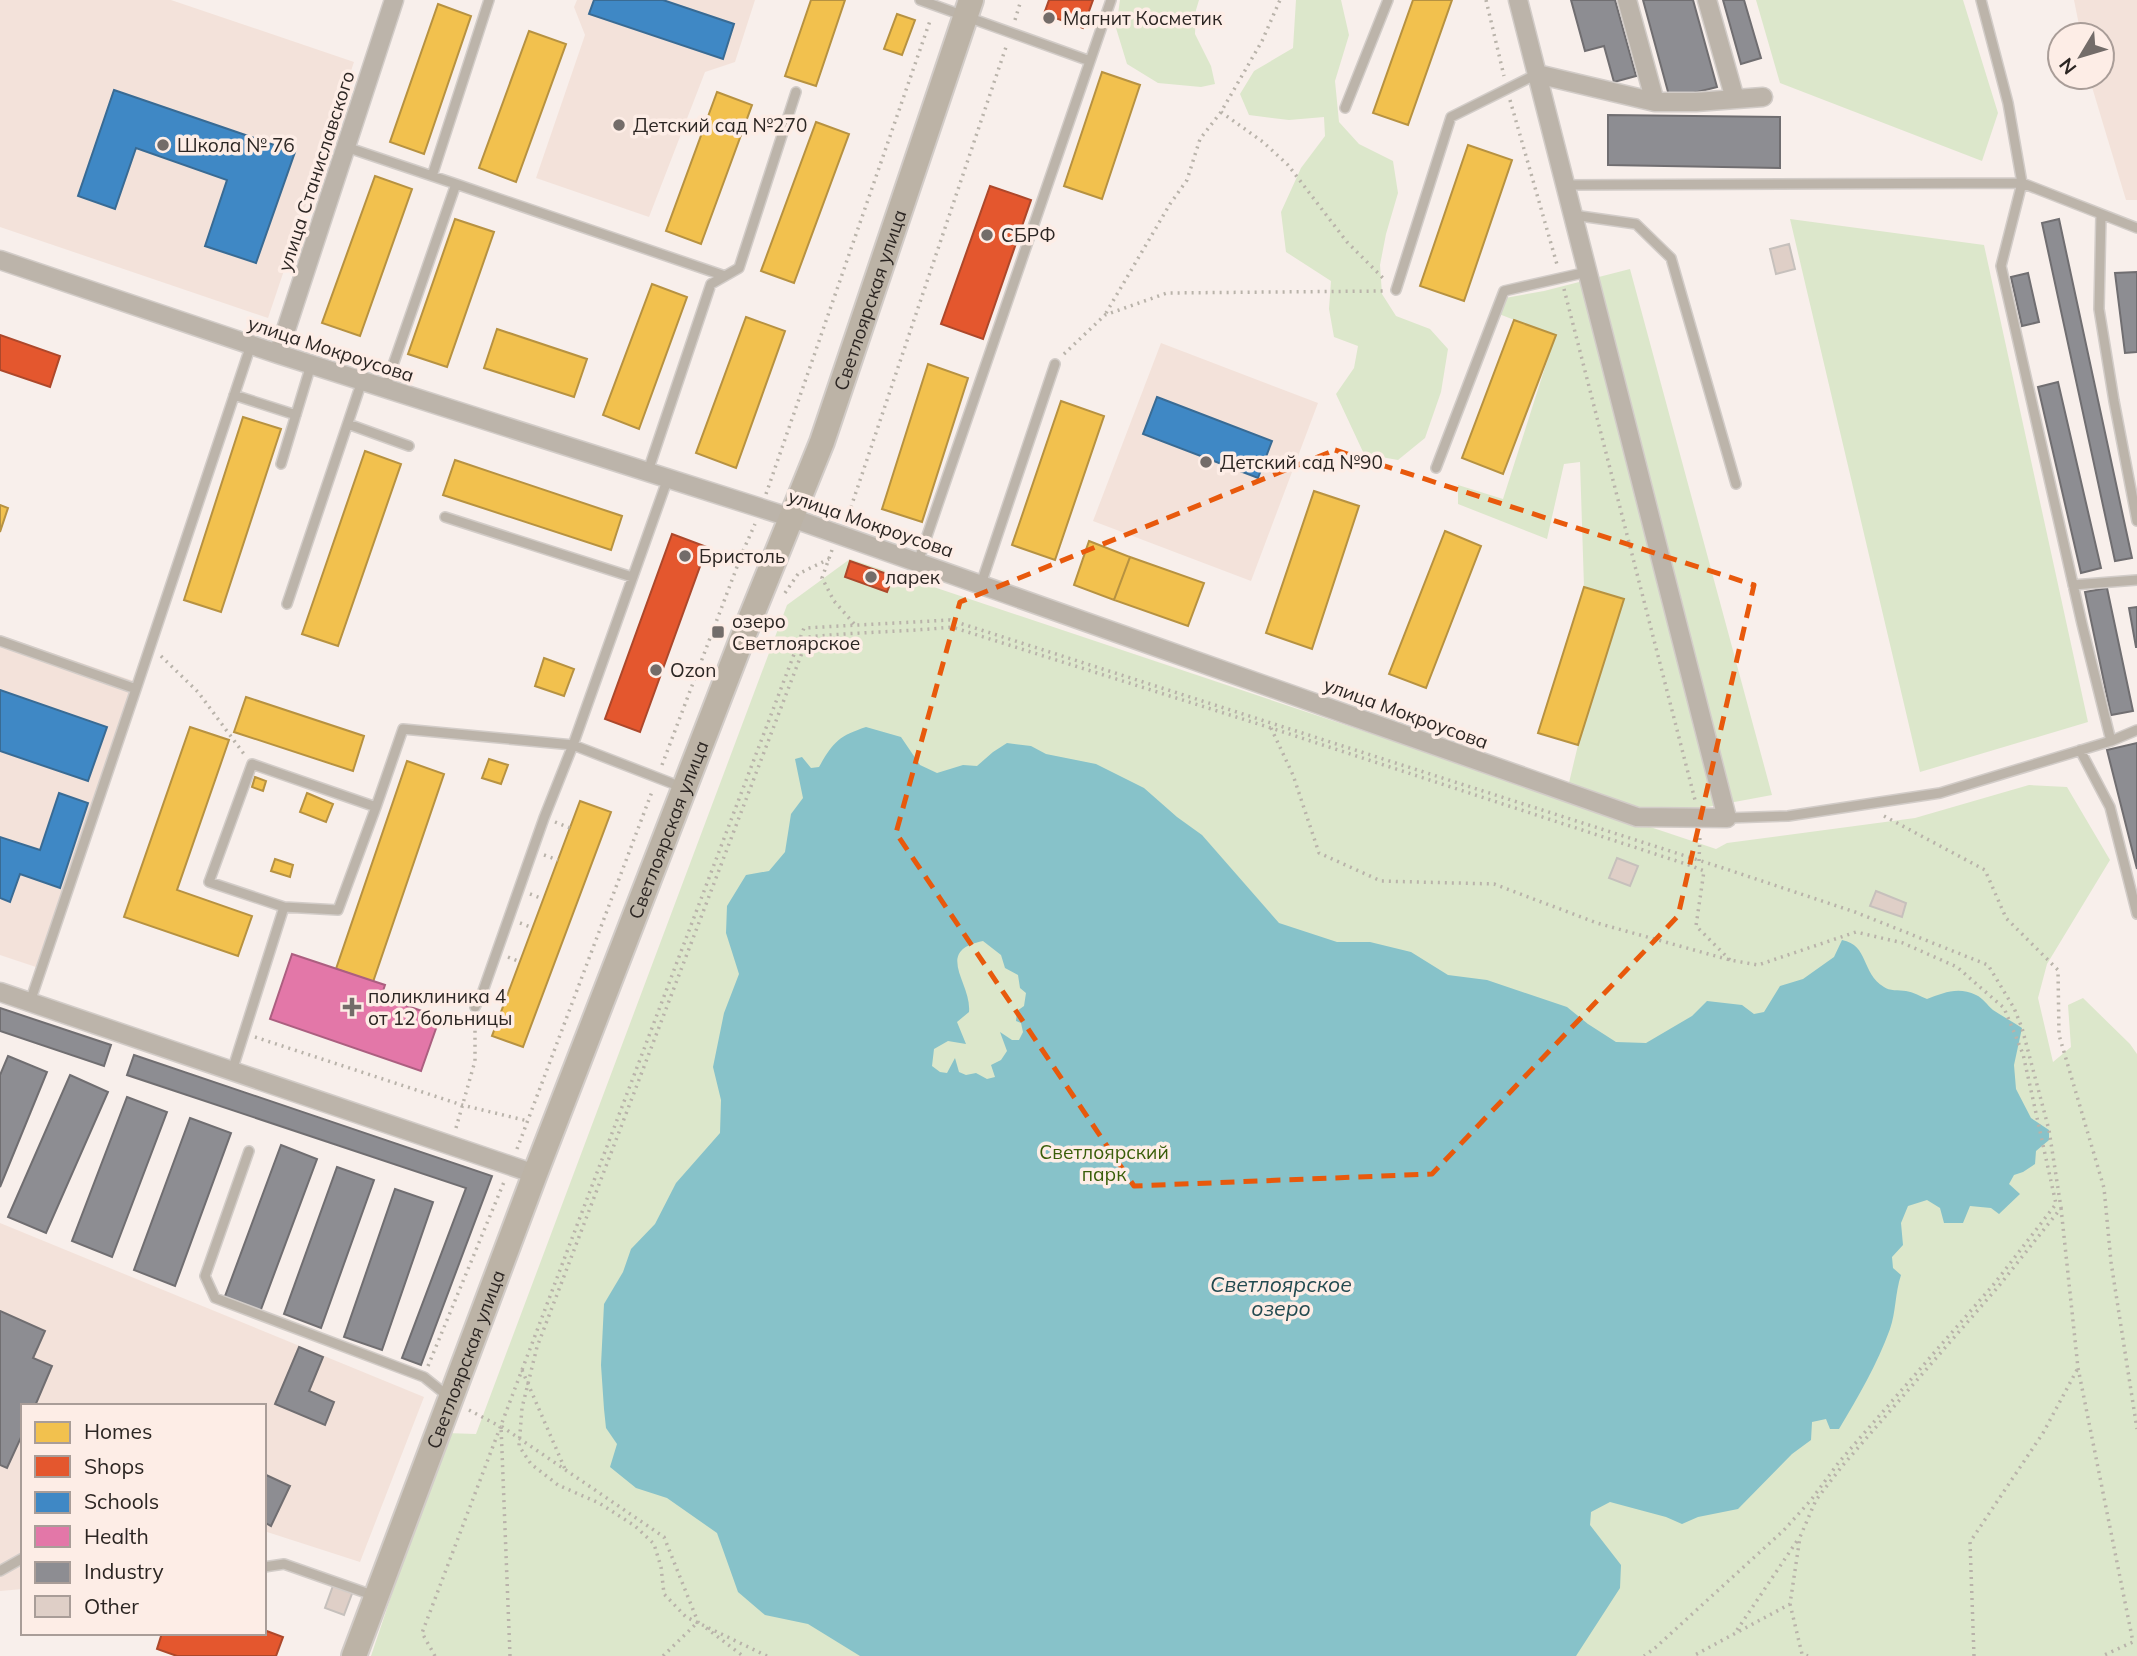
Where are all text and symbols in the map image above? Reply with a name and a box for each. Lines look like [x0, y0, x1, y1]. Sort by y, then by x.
place label: Магнит Косметик [1063, 6, 1223, 30]
marker: Магнит Косметик [1041, 10, 1057, 26]
north arrow [2046, 21, 2116, 91]
text: N [2054, 53, 2081, 80]
street label: улица Станиславского [272, 68, 360, 274]
place label: Детский сад №270 [633, 113, 807, 137]
marker: Детский сад №270 [611, 117, 627, 133]
place label: Школа № 76 [177, 133, 295, 157]
marker: Школа № 76 [155, 137, 171, 153]
street label: Светлоярская улица [828, 206, 911, 393]
place label: СБРФ [1001, 223, 1056, 247]
marker: СБРФ [979, 227, 995, 243]
street label: улица Мокроусова [245, 311, 417, 387]
place label: Детский сад №90 [1220, 450, 1383, 474]
marker: Детский сад №90 [1198, 454, 1214, 470]
street label: улица Мокроусова [785, 483, 957, 563]
place label: Бристоль [699, 544, 785, 568]
marker: Бристоль [677, 548, 693, 564]
place label: ларек [885, 565, 941, 589]
marker: ларек [863, 569, 879, 585]
place label: озеро Светлоярское [732, 609, 860, 655]
marker: озеро Светлоярское [710, 624, 726, 640]
place label: Ozon [670, 658, 716, 682]
marker: Ozon [648, 662, 664, 678]
street label: улица Мокроусова [1320, 672, 1492, 754]
street label: Светлоярская улица [623, 737, 713, 922]
place label: поликлиника 4 от 12 больницы [368, 984, 512, 1030]
marker: поликлиника 4 от 12 больницы [342, 997, 362, 1017]
park label: Светлоярский парк [1039, 1140, 1169, 1186]
street label: Светлоярская улица [421, 1266, 510, 1452]
water label: Светлоярское озеро [1210, 1271, 1352, 1321]
legend [21, 1404, 266, 1635]
text: Homes [84, 1418, 152, 1444]
text: Shops [84, 1453, 144, 1479]
text: Schools [84, 1488, 159, 1514]
text: Health [84, 1523, 149, 1549]
text: Industry [84, 1558, 164, 1584]
text: Other [84, 1593, 139, 1619]

